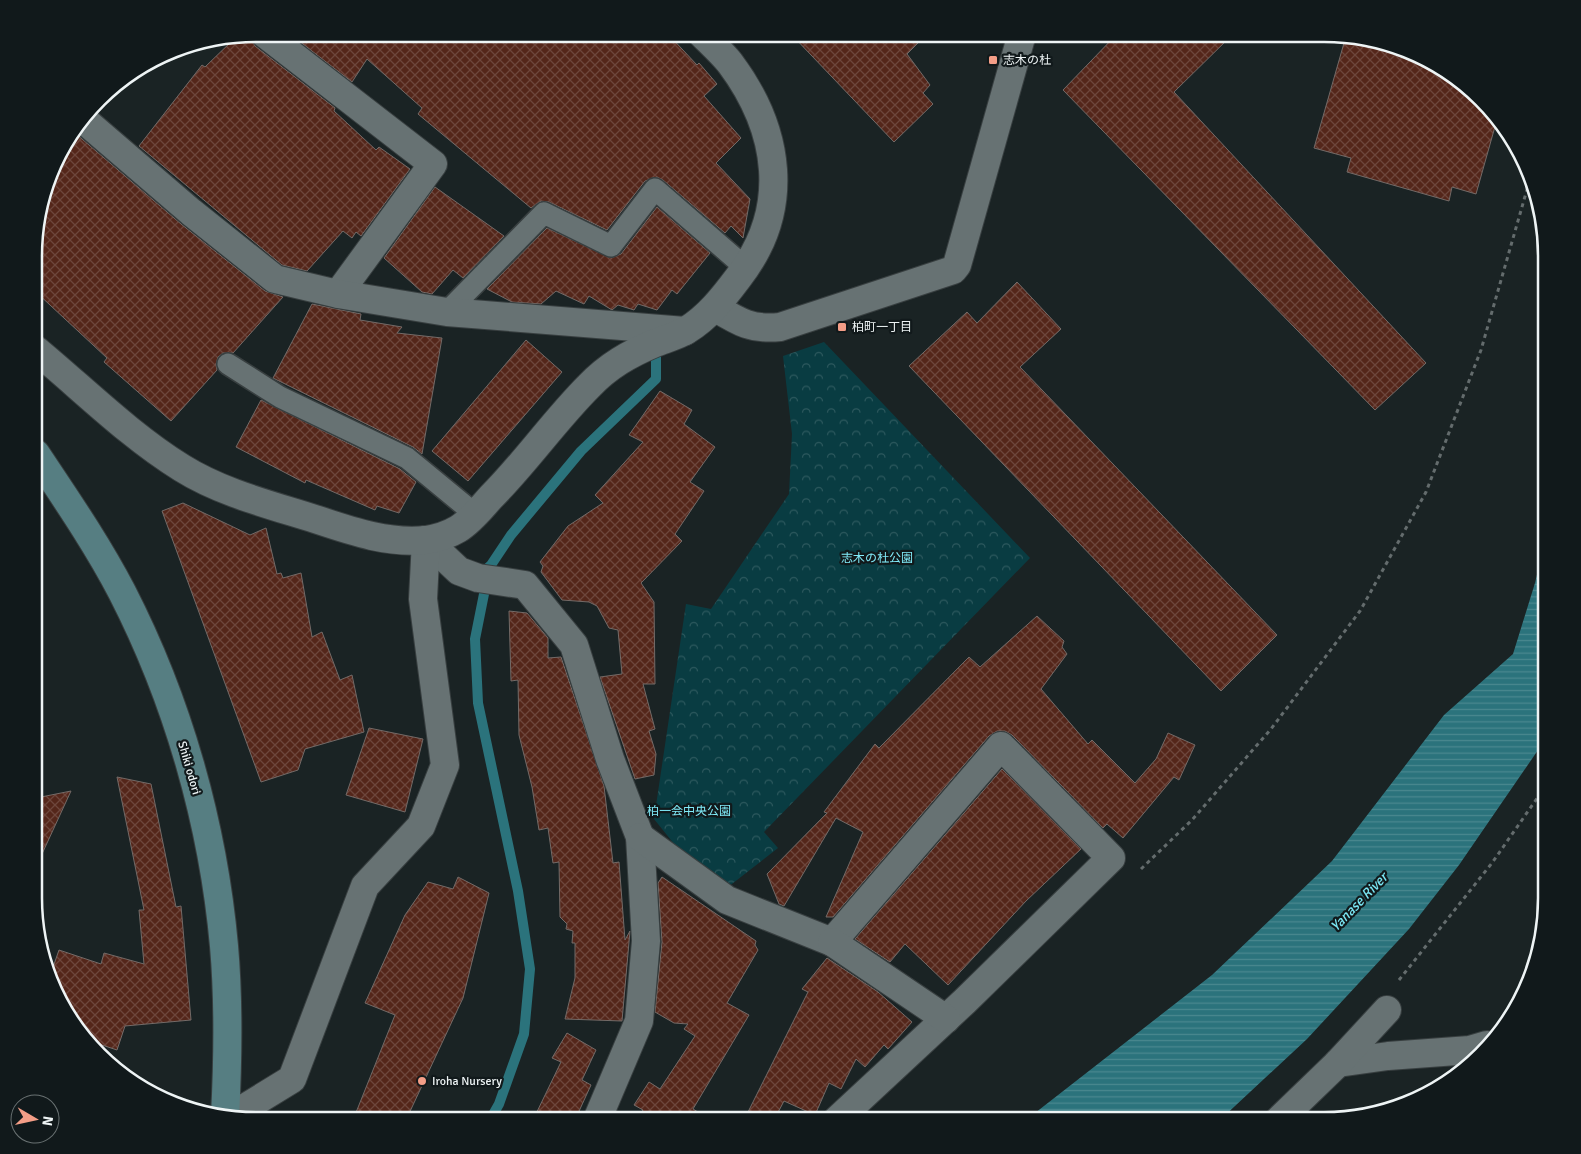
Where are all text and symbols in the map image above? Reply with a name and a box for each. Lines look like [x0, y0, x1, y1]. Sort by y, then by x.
place label: 志木の杜 [1003, 53, 1051, 68]
marker: 志木の杜 [987, 54, 999, 66]
place label: 柏町一丁目 [852, 320, 912, 335]
marker: 柏町一丁目 [836, 321, 848, 333]
park label: 志木の杜公園 [841, 551, 913, 566]
street label: Shiki odori [174, 739, 204, 797]
park label: 柏一会中央公園 [647, 804, 731, 819]
water label: Yanase River [1327, 868, 1392, 935]
place label: Iroha Nursery [432, 1074, 502, 1089]
marker: Iroha Nursery [416, 1075, 428, 1087]
north arrow [10, 1094, 60, 1144]
text: N [38, 1115, 57, 1127]

